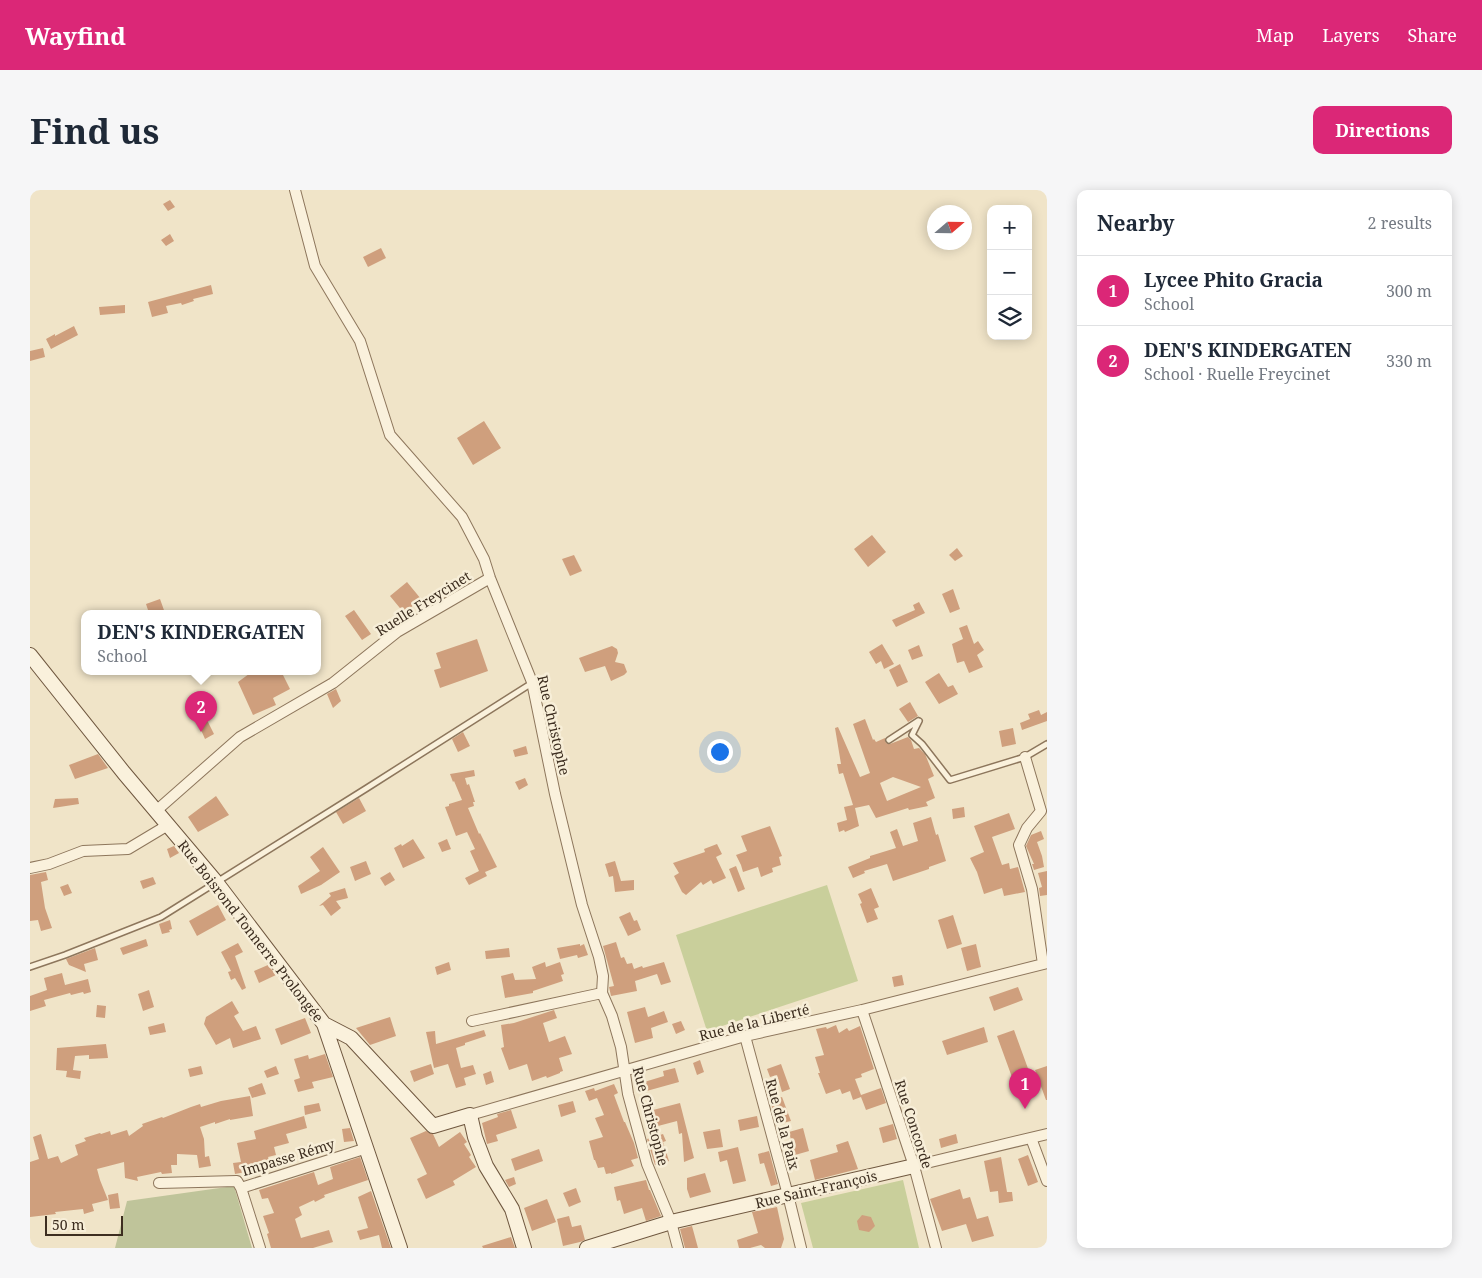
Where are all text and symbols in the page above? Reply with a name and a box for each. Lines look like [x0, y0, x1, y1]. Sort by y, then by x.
text: Wayfind [25, 19, 126, 52]
text: Map [1256, 23, 1294, 47]
text: Layers [1322, 23, 1380, 47]
text: Share [1408, 23, 1457, 47]
button: Directions [1313, 106, 1452, 154]
text: Find us [30, 107, 159, 154]
north arrow [927, 205, 972, 250]
map controls [987, 205, 1032, 340]
button: + [987, 205, 1032, 250]
text: Nearby [1097, 209, 1175, 237]
text: 2 results [1368, 212, 1432, 234]
button: − [987, 250, 1032, 295]
text: Lycee Phito Gracia [1144, 267, 1323, 293]
text: 1 [1108, 280, 1118, 302]
text: 300 m [1386, 280, 1432, 302]
text: School [1144, 293, 1194, 315]
button: layers [987, 295, 1032, 340]
text: DEN'S KINDERGATEN [1144, 337, 1352, 363]
text: 2 [1108, 350, 1118, 372]
text: 330 m [1386, 350, 1432, 372]
text: School · Ruelle Freycinet [1144, 363, 1330, 385]
street label: Ruelle Freycinet [372, 566, 474, 640]
popup [81, 610, 321, 675]
text: DEN'S KINDERGATEN [97, 619, 305, 645]
text: School [97, 645, 147, 667]
street label: Rue Christophe [533, 673, 575, 777]
pin: 2 [185, 691, 217, 732]
your location [707, 739, 733, 765]
street label: Rue Boisrond Tonnerre Prolongée [174, 836, 328, 1026]
street label: Rue de la Liberté [697, 999, 811, 1045]
street label: Rue Christophe [629, 1064, 673, 1168]
pin: 1 [1009, 1068, 1041, 1109]
street label: Rue de la Paix [762, 1076, 805, 1173]
street label: Rue Concorde [891, 1077, 937, 1171]
street label: Impasse Rémy [239, 1134, 337, 1180]
street label: Rue Saint-François [753, 1166, 879, 1212]
scale bar [45, 1213, 122, 1236]
text: 50 m [52, 1215, 85, 1234]

